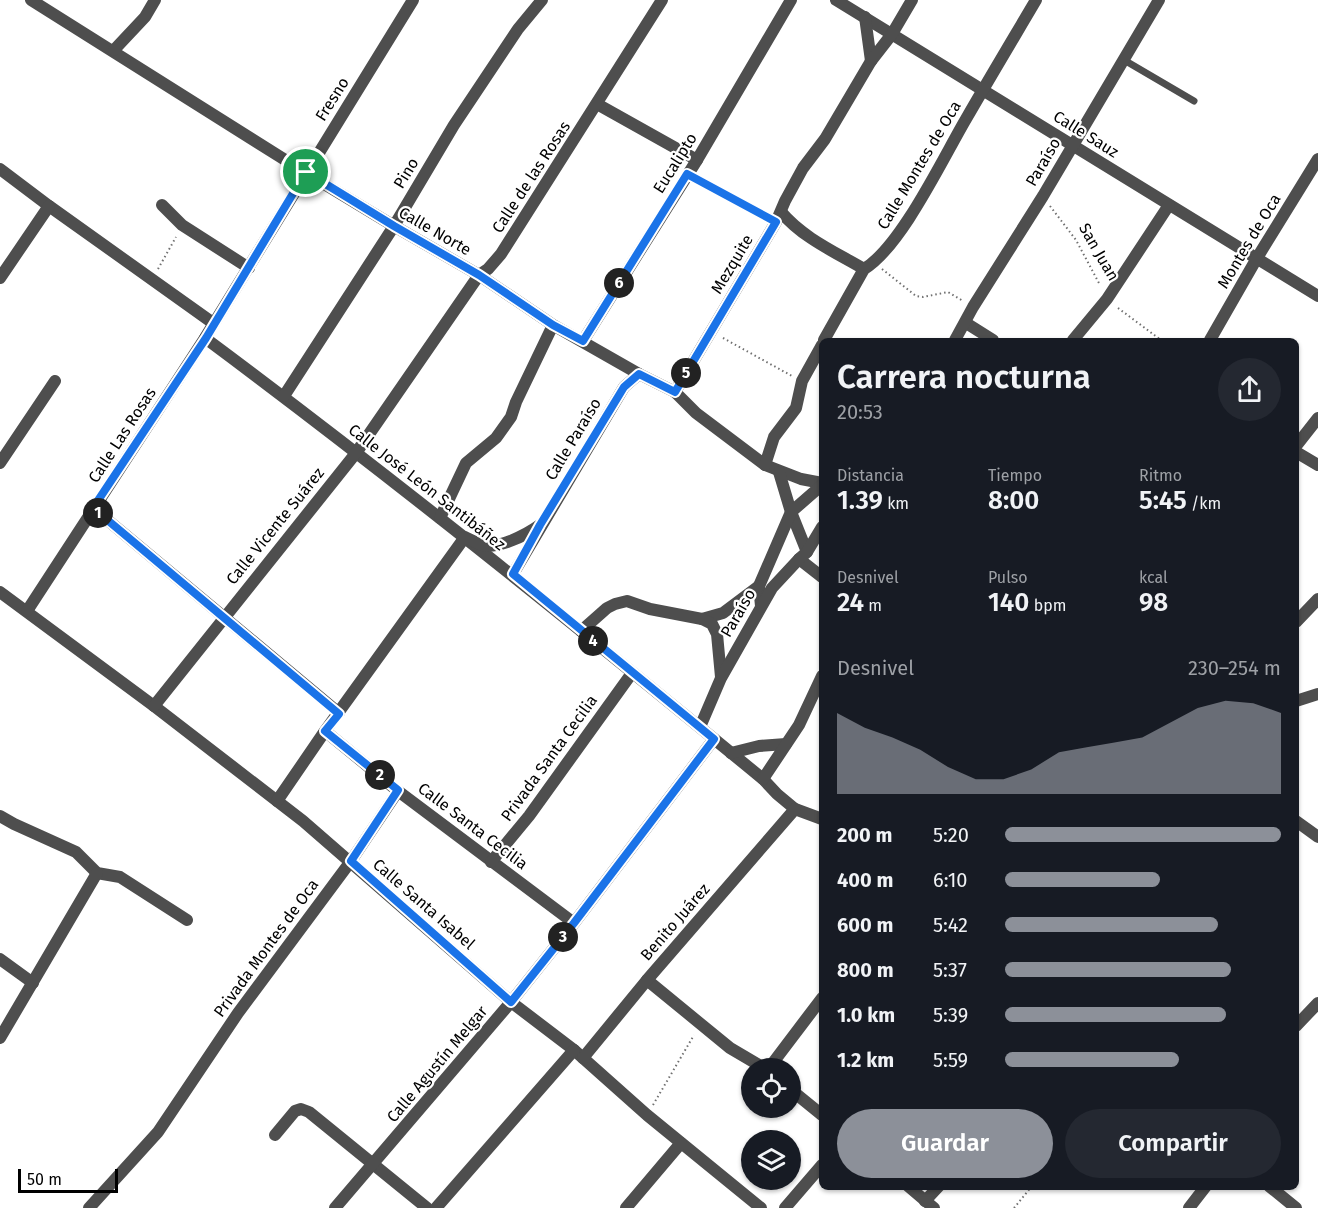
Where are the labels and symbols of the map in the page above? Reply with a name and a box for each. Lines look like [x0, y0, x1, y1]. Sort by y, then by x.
street label: Fresno [311, 74, 353, 124]
street label: Calle Montes de Oca [873, 97, 965, 233]
street label: Calle Sauz [1050, 107, 1122, 161]
street label: Calle de las Rosas [488, 118, 574, 236]
street label: Eucalipto [649, 129, 701, 197]
street label: Paraíso [1022, 134, 1064, 190]
pin [280, 146, 331, 197]
street label: Pino [389, 154, 423, 192]
street label: Montes de Oca [1213, 190, 1285, 292]
street label: Calle Norte [395, 203, 475, 259]
street label: San Juan [1075, 220, 1123, 284]
street label: Mezquite [707, 231, 757, 297]
pin: 6 [604, 268, 634, 298]
pin: 5 [671, 358, 701, 388]
street label: Calle Las Rosas [84, 384, 160, 486]
street label: Calle Paraíso [541, 395, 605, 483]
street label: Calle José León Santibáñez [345, 420, 509, 554]
street label: Calle Vicente Suárez [222, 464, 328, 588]
pin: 1 [83, 498, 113, 528]
street label: Paraíso [717, 585, 759, 641]
pin: 4 [578, 626, 608, 656]
street label: Privada Santa Cecilia [497, 691, 601, 825]
pin: 2 [365, 760, 395, 790]
street label: Calle Santa Cecilia [414, 779, 532, 873]
street label: Calle Santa Isabel [369, 855, 479, 954]
street label: Privada Montes de Oca [210, 875, 322, 1021]
street label: Benito Juárez [636, 880, 714, 964]
pin: 3 [548, 922, 578, 952]
street label: Calle Agustín Melgar [383, 1001, 492, 1126]
scale bar [18, 1166, 118, 1194]

